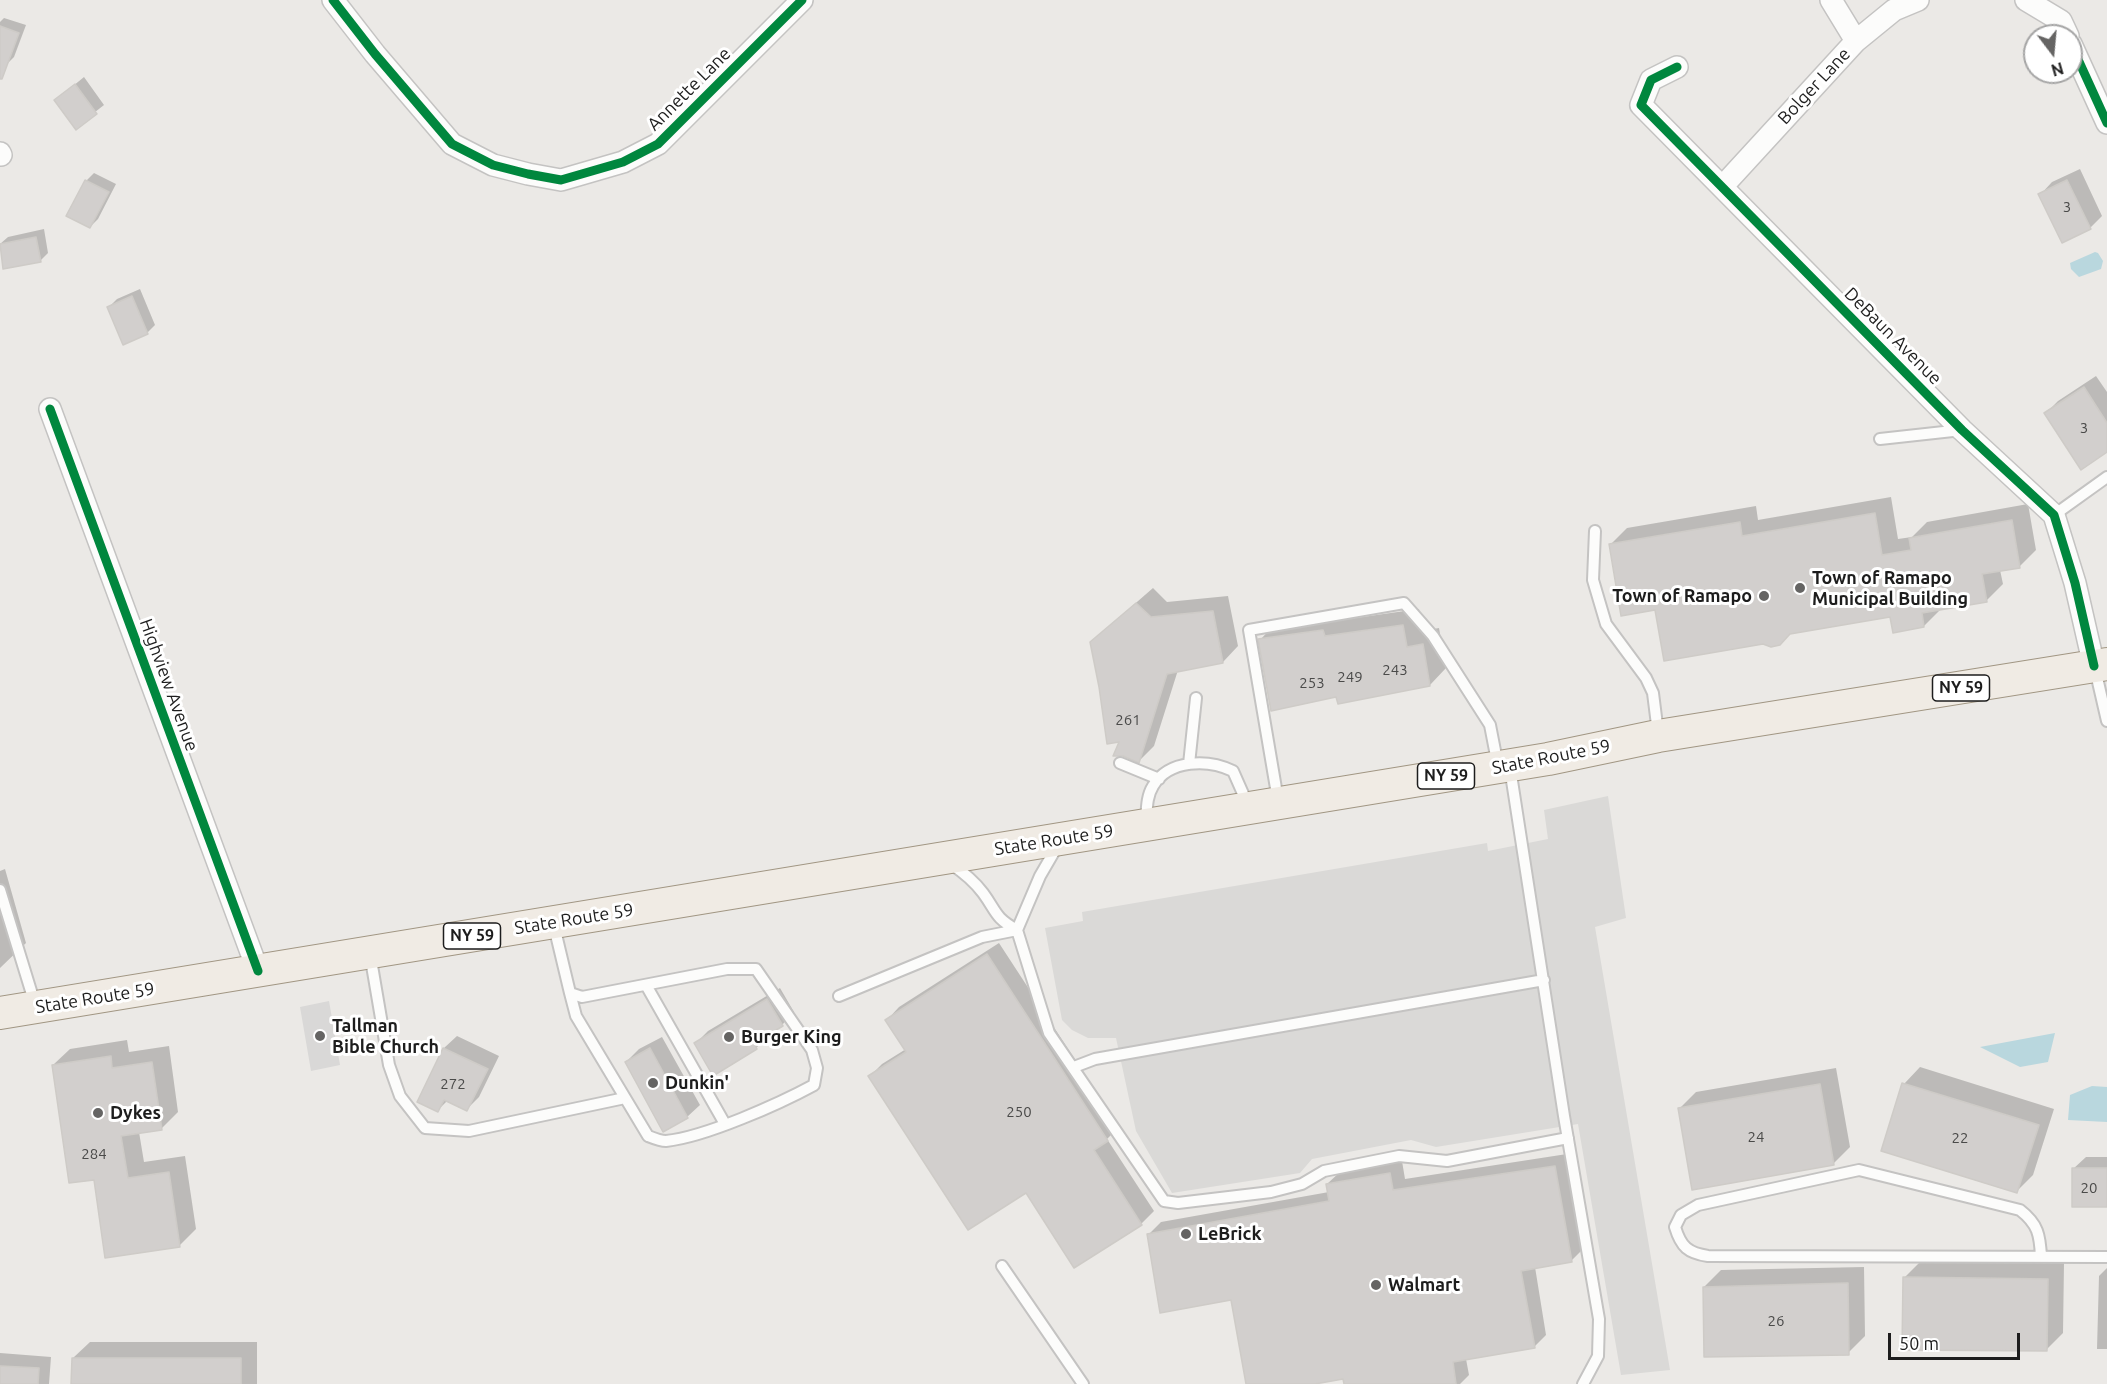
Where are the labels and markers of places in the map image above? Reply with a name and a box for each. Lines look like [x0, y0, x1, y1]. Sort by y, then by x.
place label: Town of Ramapo Municipal Building [1812, 567, 1968, 610]
marker: Town of Ramapo Municipal Building [1793, 581, 1807, 595]
place label: Town of Ramapo [1612, 585, 1752, 607]
marker: Town of Ramapo [1757, 589, 1771, 603]
place label: Tallman Bible Church [332, 1015, 439, 1058]
place label: Burger King [741, 1026, 842, 1048]
marker: Tallman Bible Church [313, 1029, 327, 1043]
marker: Burger King [722, 1030, 736, 1044]
place label: Dunkin' [665, 1072, 729, 1094]
marker: Dunkin' [646, 1076, 660, 1090]
place label: Dykes [110, 1102, 161, 1124]
marker: Dykes [91, 1106, 105, 1120]
place label: LeBrick [1198, 1223, 1262, 1245]
marker: LeBrick [1179, 1227, 1193, 1241]
place label: Walmart [1388, 1274, 1460, 1296]
marker: Walmart [1369, 1278, 1383, 1292]

